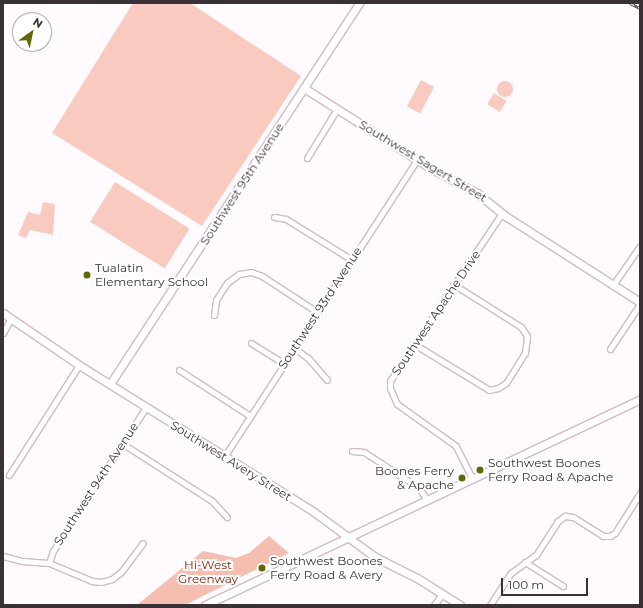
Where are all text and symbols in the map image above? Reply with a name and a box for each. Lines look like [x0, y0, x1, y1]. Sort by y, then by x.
north arrow [12, 12, 52, 52]
text: N [30, 14, 46, 31]
street label: Southwest Sagert Street [356, 117, 490, 205]
street label: Southwest 95th Avenue [197, 120, 287, 248]
street label: Southwest 93rd Avenue [275, 244, 365, 372]
street label: Southwest Apache Drive [389, 248, 483, 378]
place label: Tualatin Elementary School [95, 261, 208, 289]
marker: Tualatin Elementary School [82, 270, 92, 280]
street label: Southwest Avery Street [168, 418, 294, 504]
street label: Southwest 94th Avenue [51, 420, 141, 548]
place label: Southwest Boones Ferry Road & Apache [488, 456, 613, 484]
place label: Boones Ferry & Apache [375, 464, 454, 492]
marker: Southwest Boones Ferry Road & Apache [475, 465, 485, 475]
marker: Boones Ferry & Apache [457, 473, 467, 483]
place label: Southwest Boones Ferry Road & Avery [270, 554, 383, 582]
park label: Hi-West Greenway [178, 558, 238, 586]
marker: Southwest Boones Ferry Road & Avery [257, 563, 267, 573]
scale bar [503, 570, 590, 596]
text: 100 m [508, 577, 544, 592]

